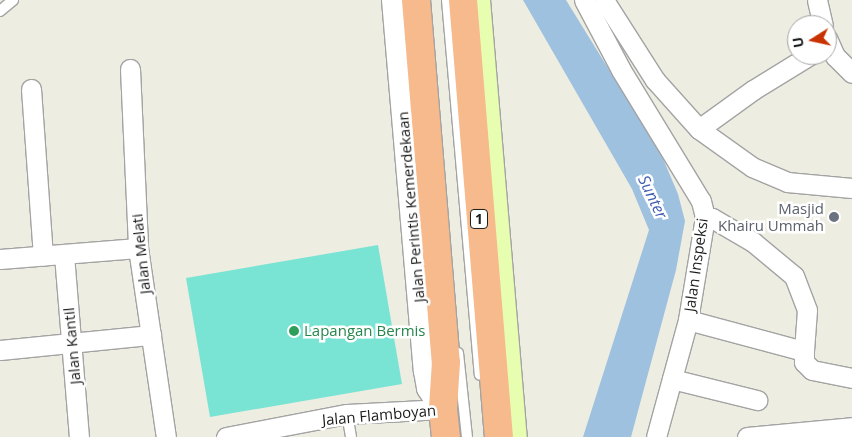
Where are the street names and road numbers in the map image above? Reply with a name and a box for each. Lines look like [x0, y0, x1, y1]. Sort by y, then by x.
street label: Jalan Perintis Kemerdekaan [394, 111, 428, 303]
road number: 1 [469, 208, 489, 230]
street label: Jalan Melati [128, 213, 154, 295]
street label: Jalan Inspeksi [681, 217, 711, 313]
street label: Jalan Kantil [60, 307, 84, 385]
street label: Jalan Flamboyan [321, 401, 437, 429]

